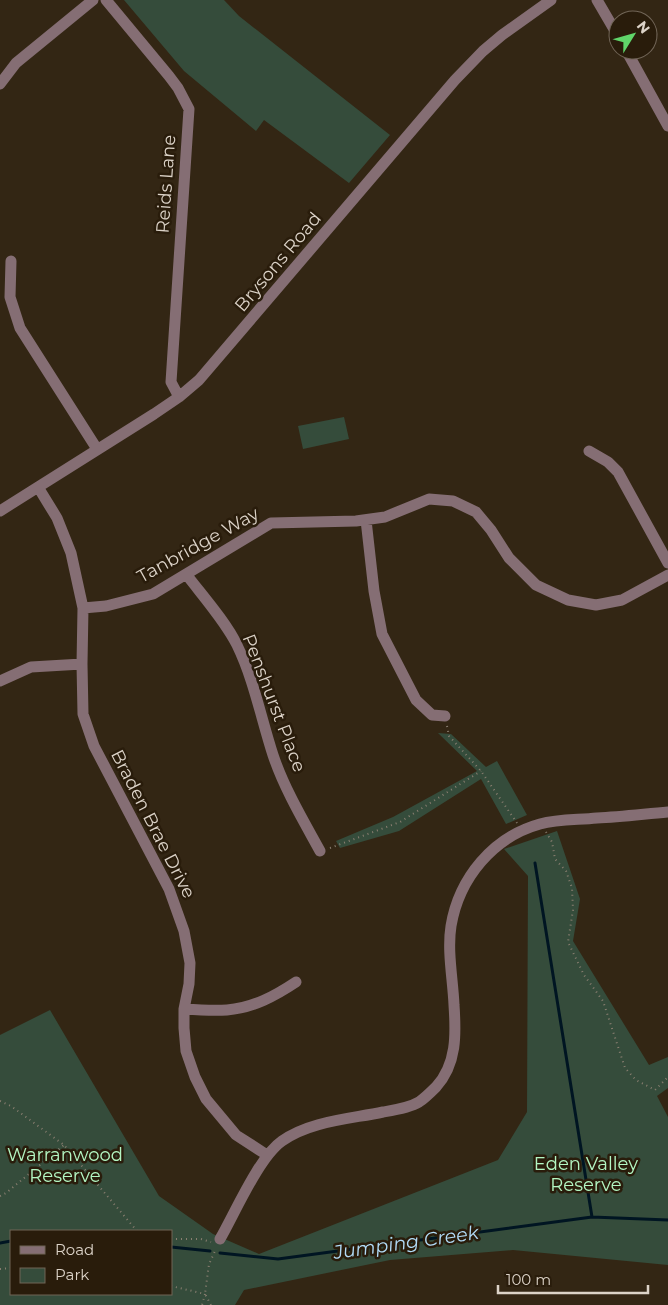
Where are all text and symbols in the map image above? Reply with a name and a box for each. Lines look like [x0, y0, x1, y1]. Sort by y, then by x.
north arrow [608, 10, 658, 60]
text: N [633, 17, 654, 37]
street label: Reids Lane [152, 134, 180, 234]
street label: Brysons Road [230, 208, 326, 316]
street label: Tanbridge Way [133, 502, 263, 588]
street label: Penshurst Place [238, 631, 310, 775]
street label: Braden Brae Drive [106, 746, 200, 902]
park label: Warranwood Reserve [7, 1144, 123, 1187]
park label: Eden Valley Reserve [534, 1153, 638, 1196]
water label: Jumping Creek [331, 1221, 481, 1264]
legend [10, 1230, 172, 1295]
text: Road [55, 1240, 94, 1259]
scale bar [498, 1262, 648, 1294]
text: Park [55, 1265, 89, 1284]
text: 100 m [506, 1270, 551, 1289]

